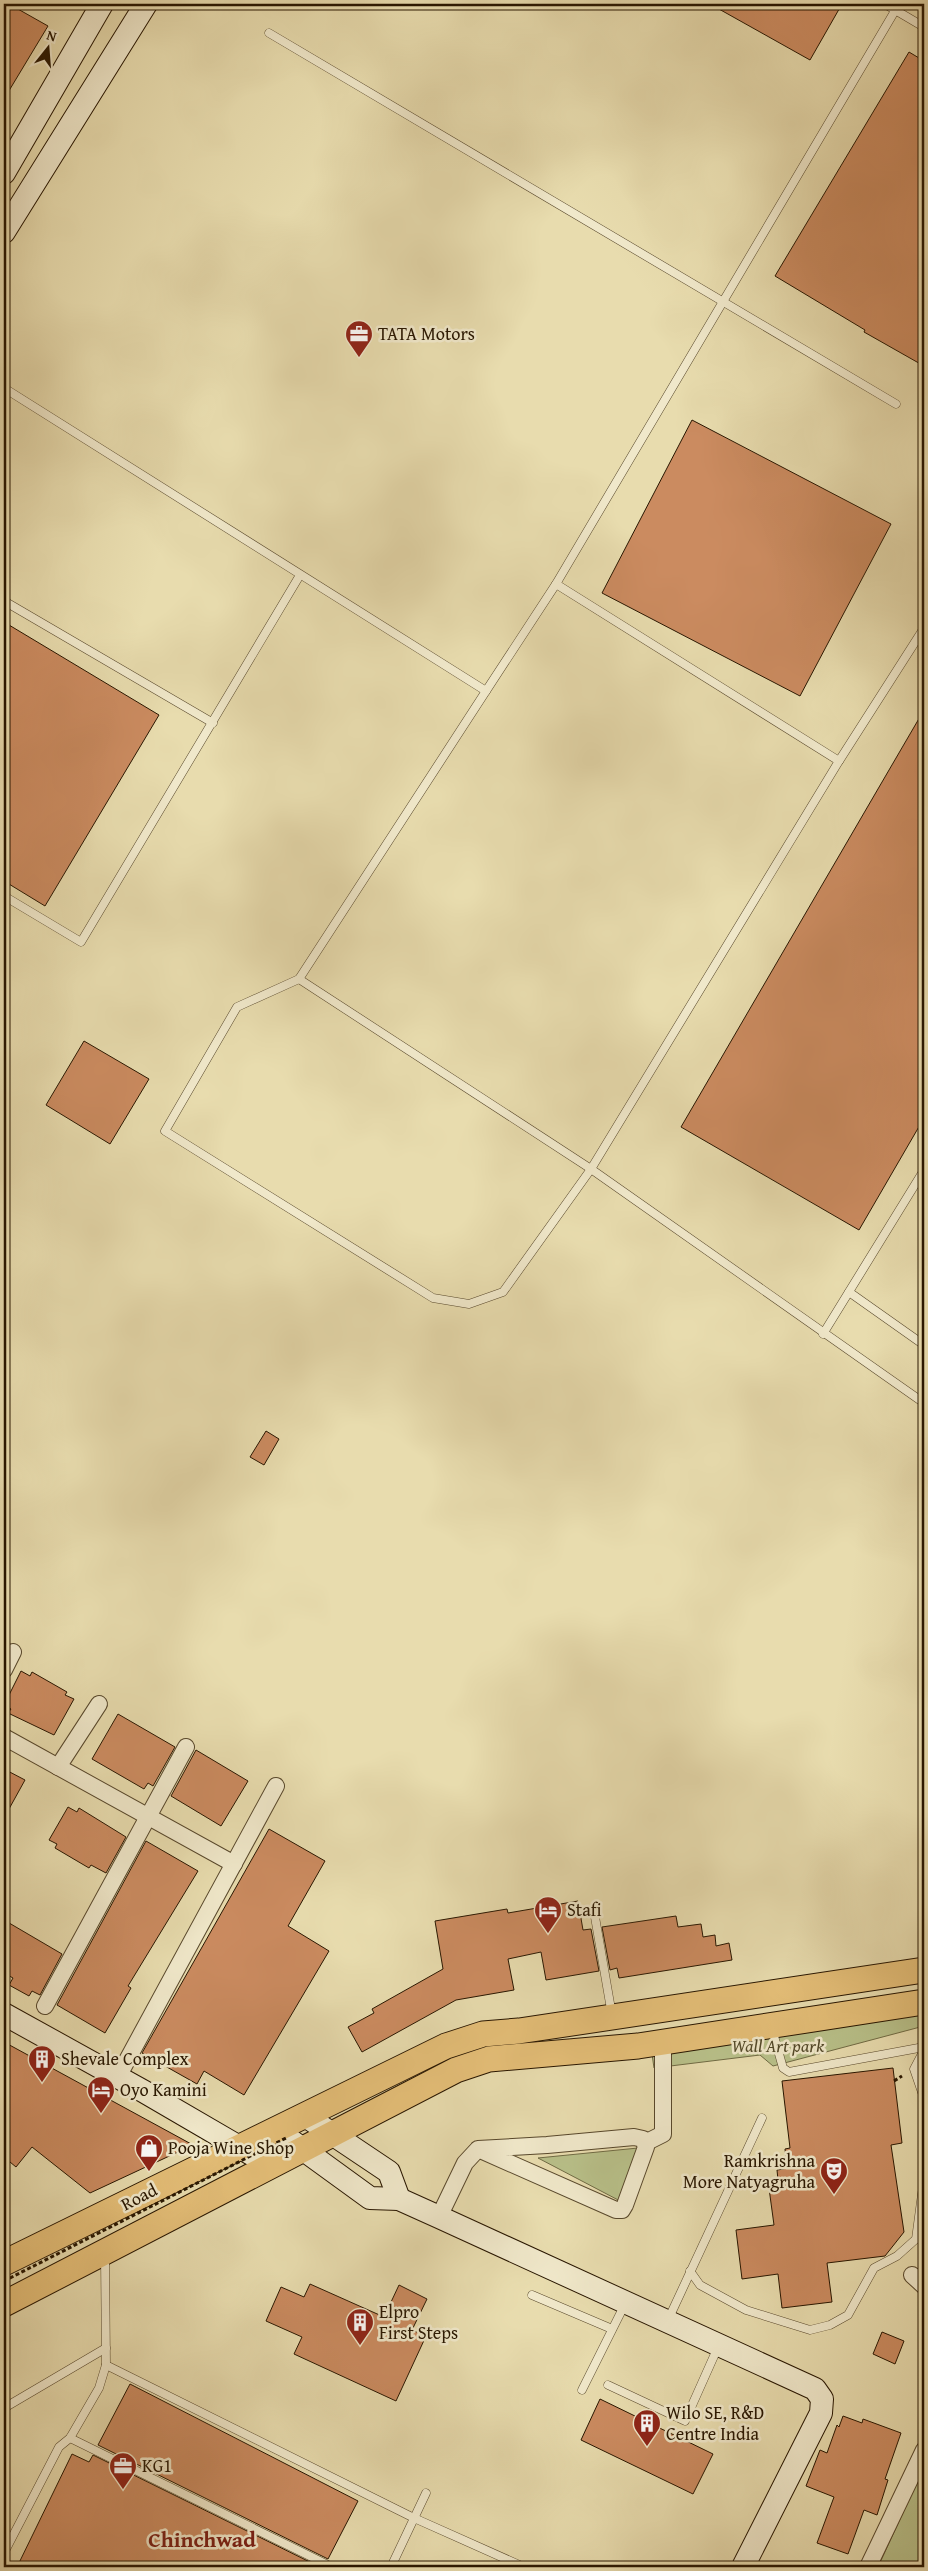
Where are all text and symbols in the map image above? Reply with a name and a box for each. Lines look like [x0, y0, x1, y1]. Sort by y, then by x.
north arrow [22, 22, 72, 72]
text: N [44, 25, 60, 47]
office icon: TATA Motors [344, 319, 374, 358]
place label: TATA Motors [378, 320, 475, 347]
hotel icon: Stafi [533, 1895, 563, 1934]
place label: Stafi [567, 1896, 602, 1923]
park label: Wall Art park [732, 2032, 825, 2059]
building icon: Shevale Complex [27, 2044, 57, 2083]
place label: Shevale Complex [61, 2045, 190, 2072]
hotel icon: Oyo Kamini [86, 2075, 116, 2114]
place label: Oyo Kamini [120, 2076, 207, 2103]
shop icon: Pooja Wine Shop [134, 2133, 164, 2172]
place label: Pooja Wine Shop [168, 2134, 294, 2161]
place label: Ramkrishna More Natyagruha [683, 2147, 815, 2195]
theatre icon: Ramkrishna More Natyagruha [819, 2156, 849, 2195]
street label: Road [116, 2176, 162, 2217]
place label: Elpro First Steps [379, 2298, 458, 2346]
building icon: Elpro First Steps [345, 2307, 375, 2346]
place label: Wilo SE, R&D Centre India [666, 2399, 764, 2447]
building icon: Wilo SE, R&D Centre India [632, 2408, 662, 2447]
office icon: KG1 [108, 2451, 138, 2490]
place label: KG1 [142, 2452, 172, 2479]
district label: Chinchwad [148, 2523, 256, 2555]

